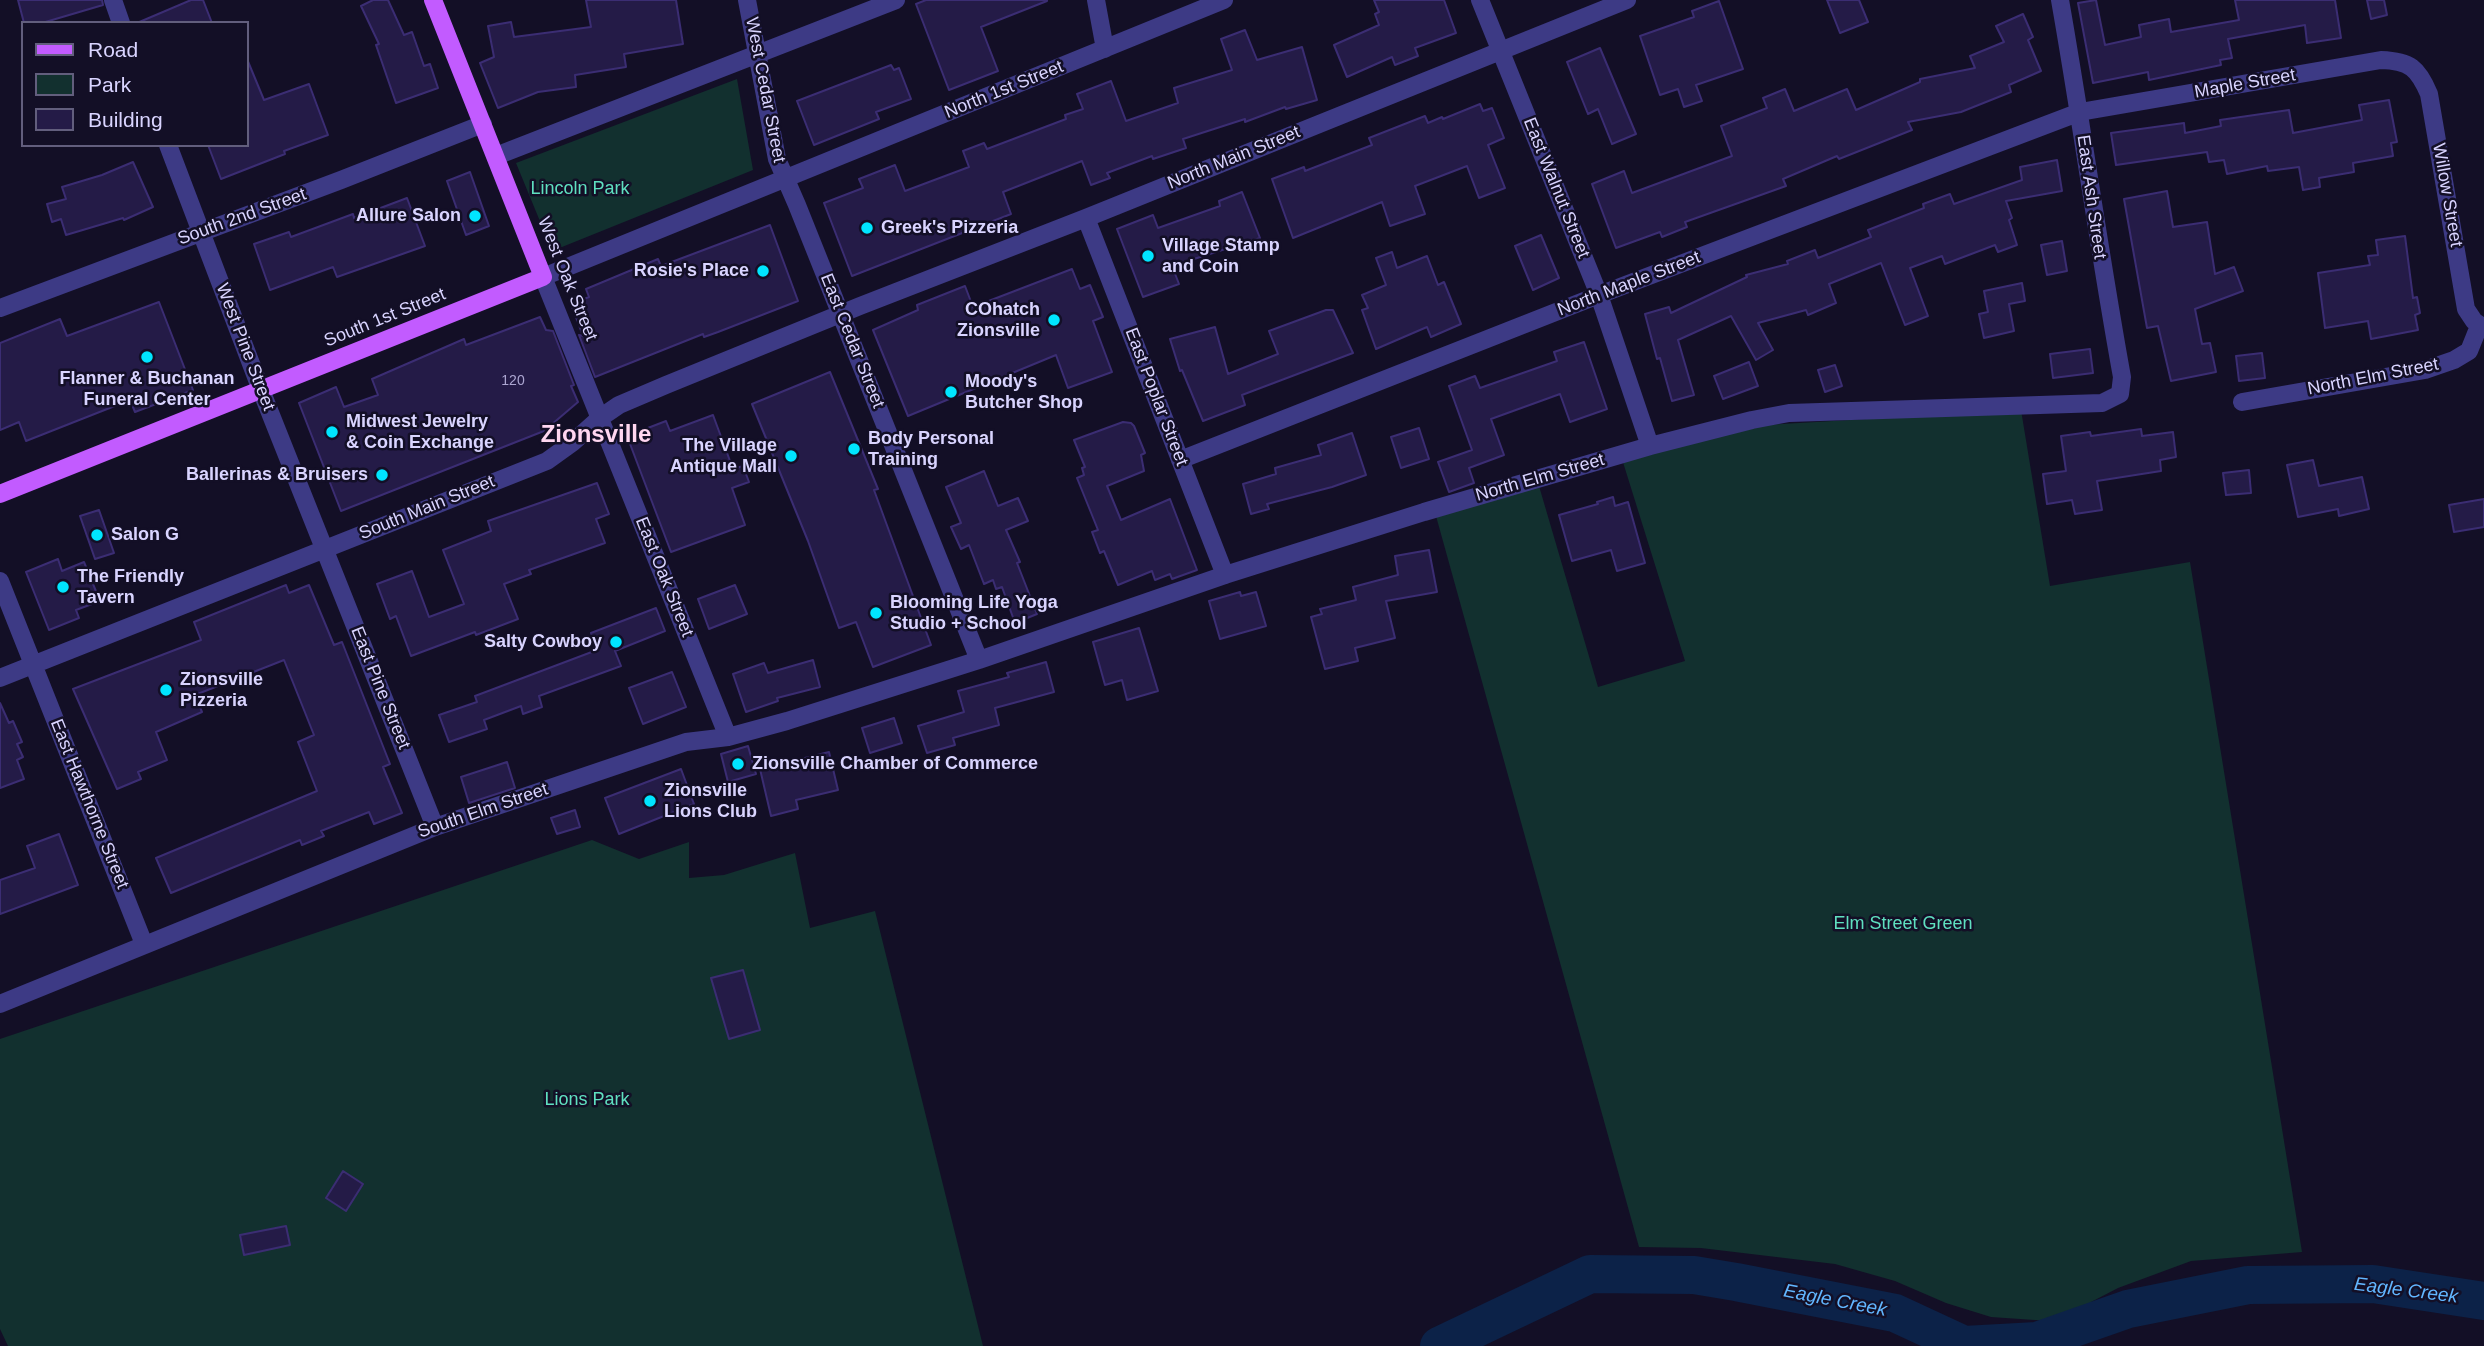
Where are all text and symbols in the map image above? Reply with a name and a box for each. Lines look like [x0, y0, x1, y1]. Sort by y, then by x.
street label: West Cedar Street [740, 15, 790, 165]
legend [21, 21, 248, 147]
text: Road [88, 38, 138, 61]
street label: North 1st Street [942, 56, 1066, 124]
street label: Maple Street [2193, 65, 2297, 103]
text: Park [88, 73, 131, 96]
text: Building [88, 108, 163, 131]
street label: East Walnut Street [1518, 115, 1594, 261]
street label: North Main Street [1165, 122, 1303, 194]
street label: East Ash Street [2072, 134, 2110, 260]
street label: Willow Street [2427, 141, 2467, 249]
park label: Lincoln Park [530, 178, 630, 200]
street label: South 2nd Street [175, 184, 309, 250]
place label: Allure Salon [356, 205, 461, 227]
marker: Allure Salon [467, 208, 483, 224]
street label: West Oak Street [532, 214, 602, 344]
place label: Greek's Pizzeria [881, 217, 1018, 239]
marker: Greek's Pizzeria [859, 220, 875, 236]
place label: Village Stamp and Coin [1162, 235, 1280, 278]
street label: North Maple Street [1555, 247, 1703, 321]
marker: Village Stamp and Coin [1140, 248, 1156, 264]
place label: Rosie's Place [634, 260, 749, 282]
marker: Rosie's Place [755, 263, 771, 279]
street label: East Cedar Street [815, 271, 889, 411]
street label: West Pine Street [211, 280, 279, 414]
street label: South 1st Street [321, 284, 449, 352]
place label: COhatch Zionsville [957, 299, 1040, 342]
marker: COhatch Zionsville [1046, 312, 1062, 328]
street label: East Poplar Street [1120, 325, 1192, 469]
marker: Flanner & Buchanan Funeral Center [139, 349, 155, 365]
street label: North Elm Street [2306, 354, 2440, 400]
place label: Flanner & Buchanan Funeral Center [59, 368, 235, 410]
place label: Moody's Butcher Shop [965, 371, 1083, 414]
house number: 120 [501, 373, 525, 389]
marker: Moody's Butcher Shop [943, 384, 959, 400]
place label: Midwest Jewelry & Coin Exchange [346, 411, 494, 453]
district label: Zionsville [541, 421, 651, 449]
marker: Midwest Jewelry & Coin Exchange [324, 424, 340, 440]
place label: Body Personal Training [868, 428, 994, 471]
place label: The Village Antique Mall [670, 435, 777, 478]
marker: Body Personal Training [846, 441, 862, 457]
marker: The Village Antique Mall [783, 448, 799, 464]
street label: North Elm Street [1473, 449, 1607, 507]
place label: Ballerinas & Bruisers [186, 464, 368, 486]
marker: Ballerinas & Bruisers [374, 467, 390, 483]
street label: South Main Street [356, 471, 498, 545]
street label: East Oak Street [630, 514, 698, 640]
place label: Salon G [111, 524, 179, 546]
marker: Salon G [89, 527, 105, 543]
place label: The Friendly Tavern [77, 566, 184, 608]
marker: The Friendly Tavern [55, 579, 71, 595]
place label: Blooming Life Yoga Studio + School [890, 592, 1058, 634]
marker: Blooming Life Yoga Studio + School [868, 605, 884, 621]
street label: East Pine Street [346, 624, 414, 752]
place label: Salty Cowboy [484, 631, 602, 653]
marker: Salty Cowboy [608, 634, 624, 650]
place label: Zionsville Pizzeria [180, 669, 263, 712]
marker: Zionsville Pizzeria [158, 682, 174, 698]
street label: East Hawthorne Street [45, 716, 133, 892]
place label: Zionsville Chamber of Commerce [752, 753, 1038, 775]
marker: Zionsville Chamber of Commerce [730, 756, 746, 772]
street label: South Elm Street [415, 779, 551, 843]
place label: Zionsville Lions Club [664, 780, 757, 822]
marker: Zionsville Lions Club [642, 793, 658, 809]
park label: Elm Street Green [1833, 913, 1973, 935]
park label: Lions Park [544, 1089, 630, 1111]
water label: Eagle Creek [2353, 1273, 2459, 1309]
water label: Eagle Creek [1782, 1280, 1888, 1322]

